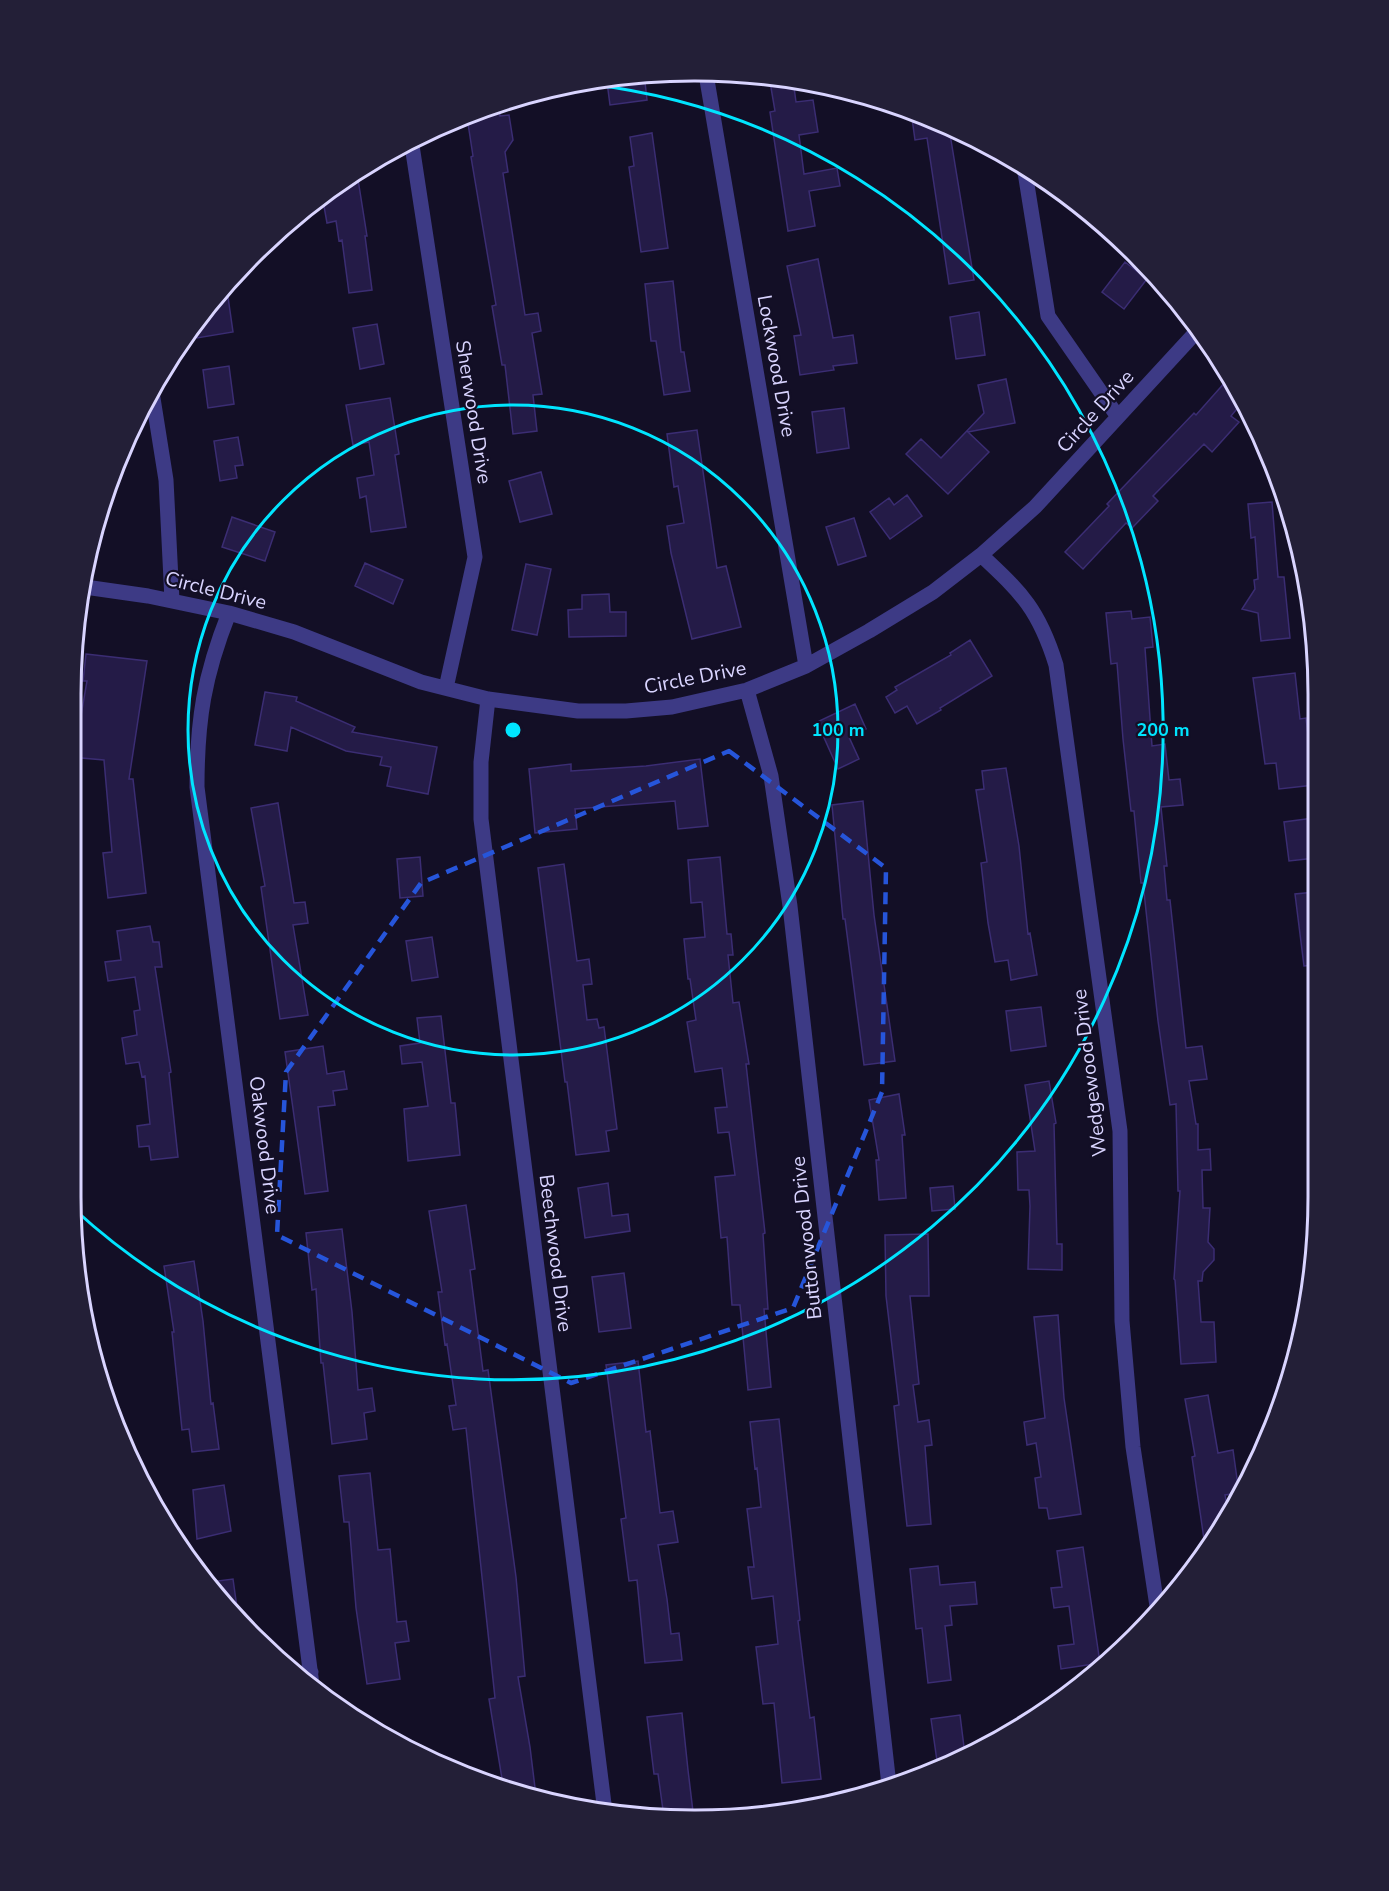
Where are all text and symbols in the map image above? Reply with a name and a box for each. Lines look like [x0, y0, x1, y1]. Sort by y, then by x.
street label: Lockwood Drive [751, 293, 802, 439]
street label: Sherwood Drive [449, 338, 498, 486]
street label: Circle Drive [1051, 364, 1140, 459]
street label: Circle Drive [162, 565, 269, 616]
street label: Circle Drive [642, 654, 748, 701]
text: 100 m [811, 718, 865, 742]
text: 200 m [1136, 718, 1190, 742]
centre of rings [503, 720, 523, 740]
street label: Wedgewood Drive [1066, 988, 1113, 1158]
street label: Oakwood Drive [243, 1075, 286, 1216]
street label: Buttonwood Drive [785, 1155, 828, 1321]
street label: Beechwood Drive [532, 1173, 579, 1333]

